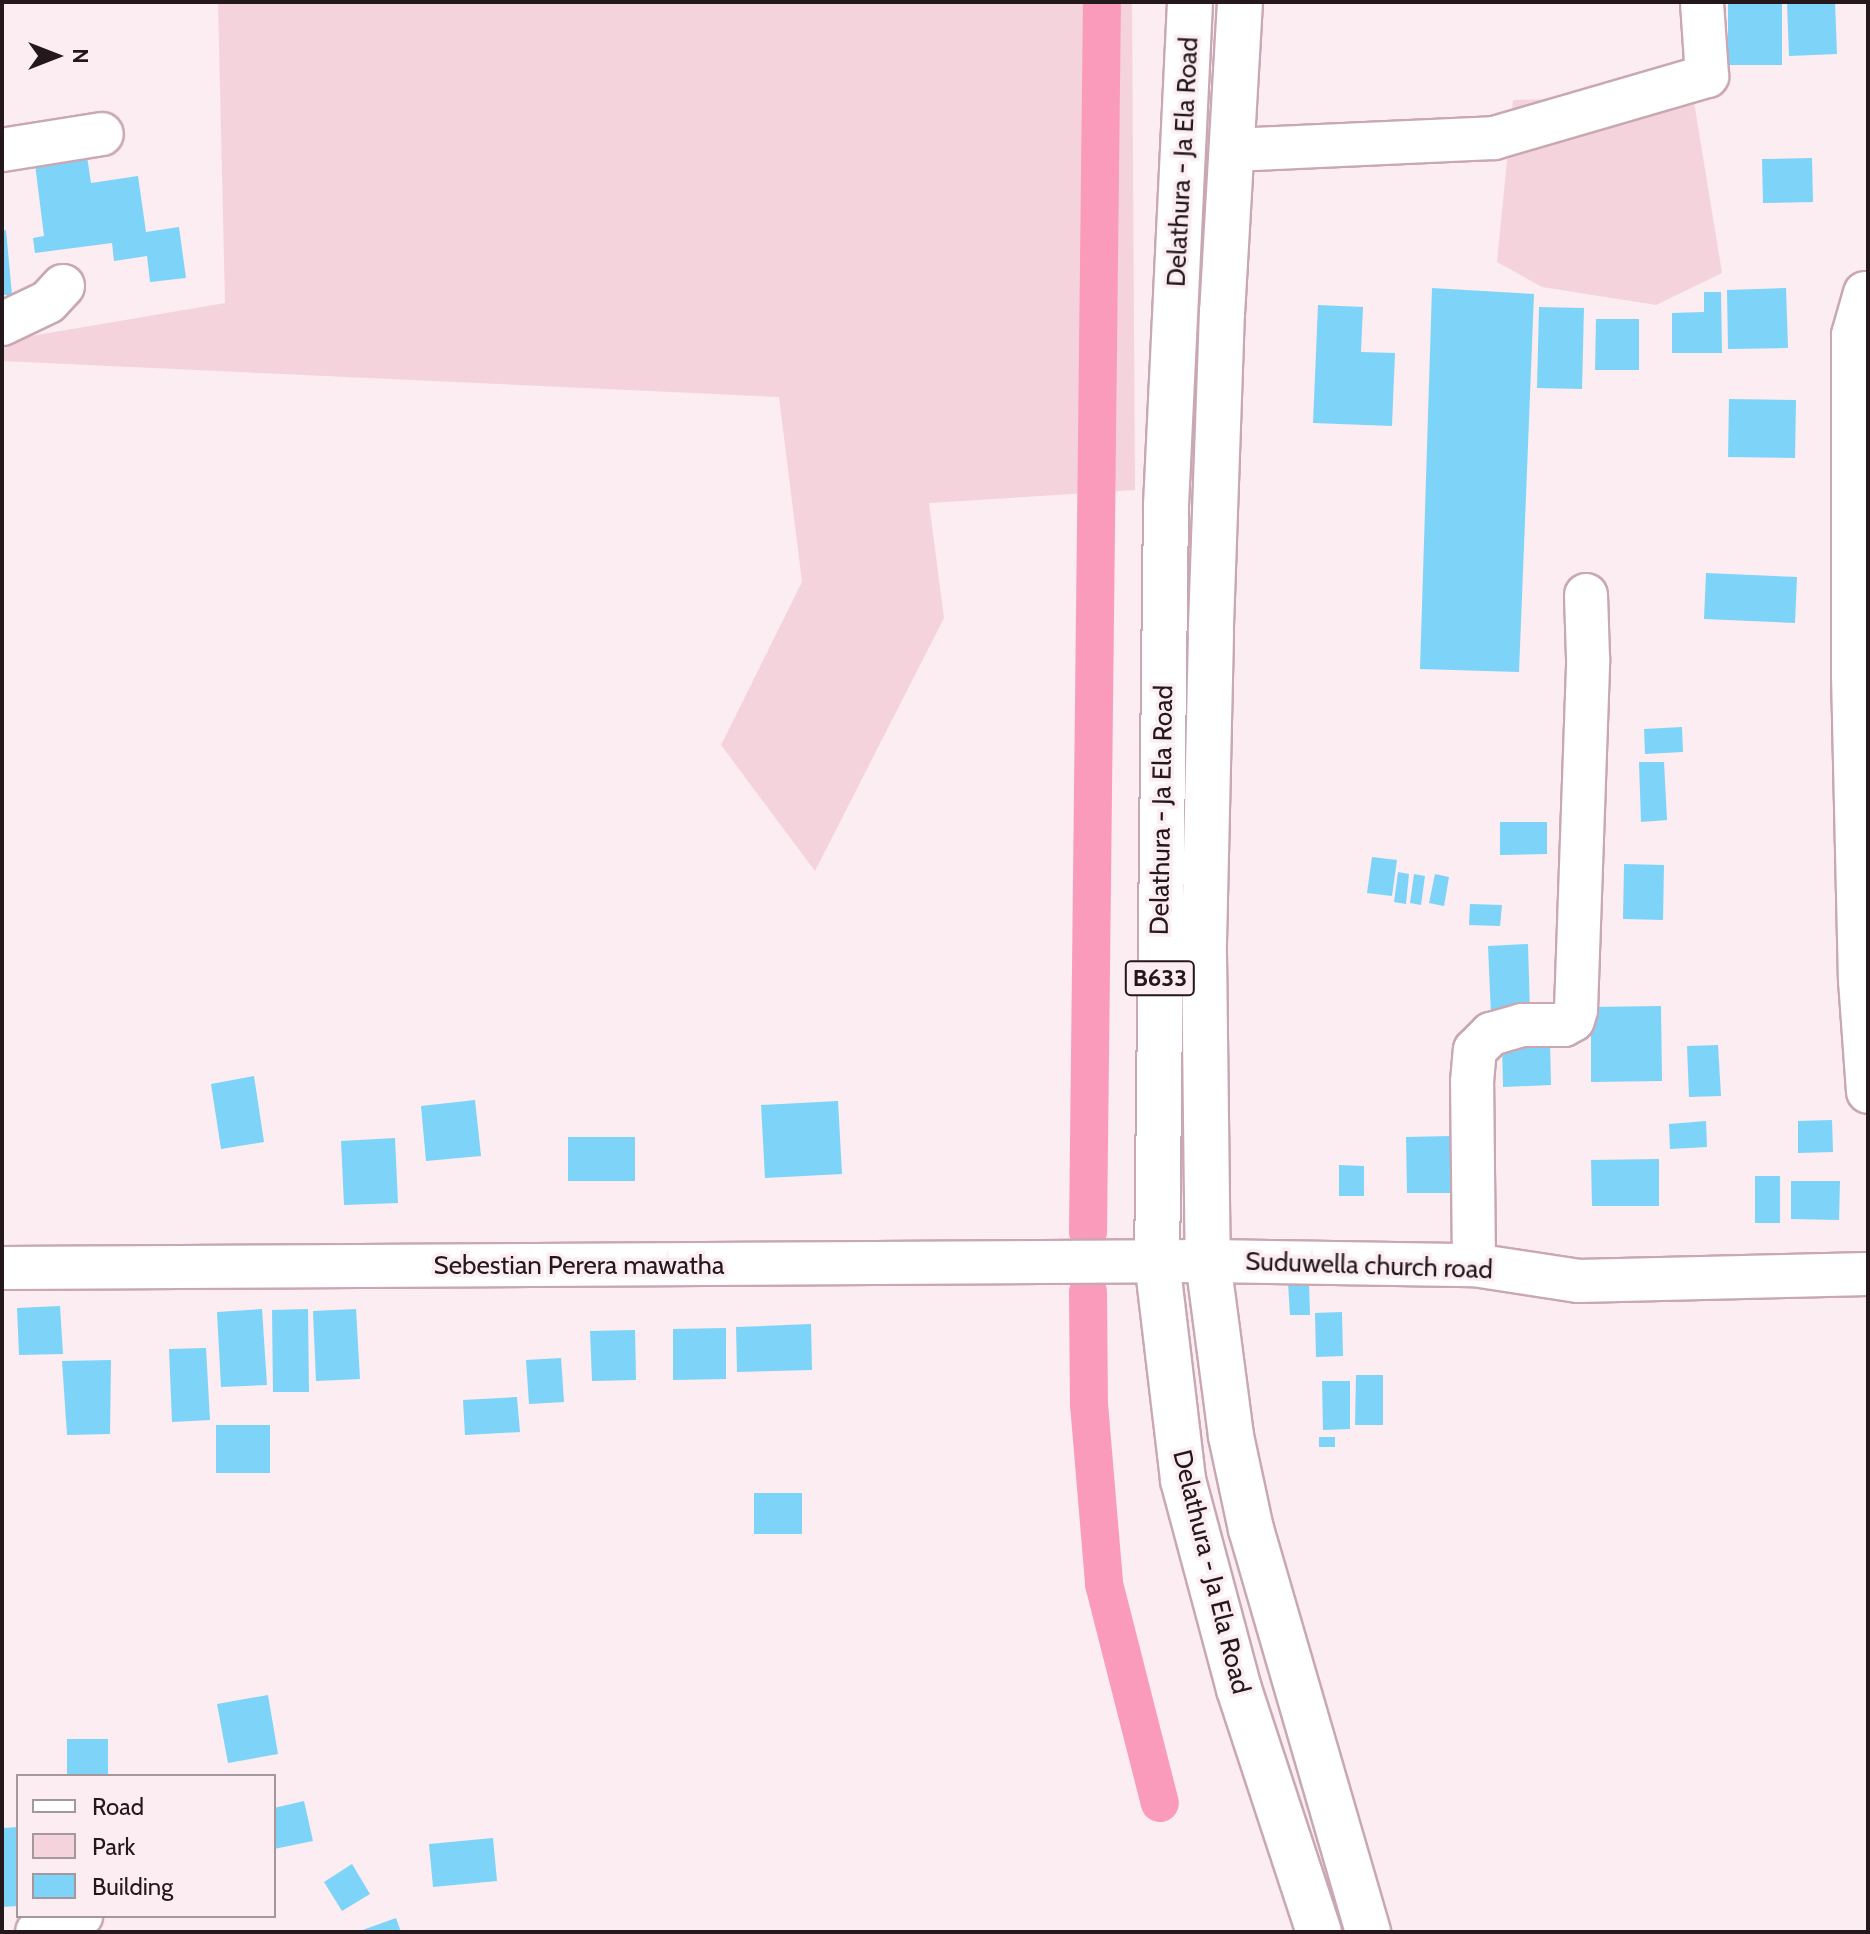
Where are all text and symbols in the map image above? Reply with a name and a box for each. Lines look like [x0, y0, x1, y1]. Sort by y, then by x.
north arrow [16, 16, 96, 96]
street label: Delathura - Ja Ela Road [1161, 36, 1205, 288]
text: N [67, 48, 94, 64]
street label: Delathura - Ja Ela Road [1144, 685, 1180, 935]
road number: B633 [1124, 958, 1196, 998]
street label: Suduwella church road [1245, 1246, 1493, 1286]
street label: Sebestian Perera mawatha [434, 1250, 724, 1282]
street label: Delathura - Ja Ela Road [1166, 1447, 1256, 1697]
legend [16, 1774, 276, 1918]
text: Road [92, 1792, 144, 1821]
text: Park [92, 1832, 135, 1861]
text: Building [92, 1872, 173, 1901]

